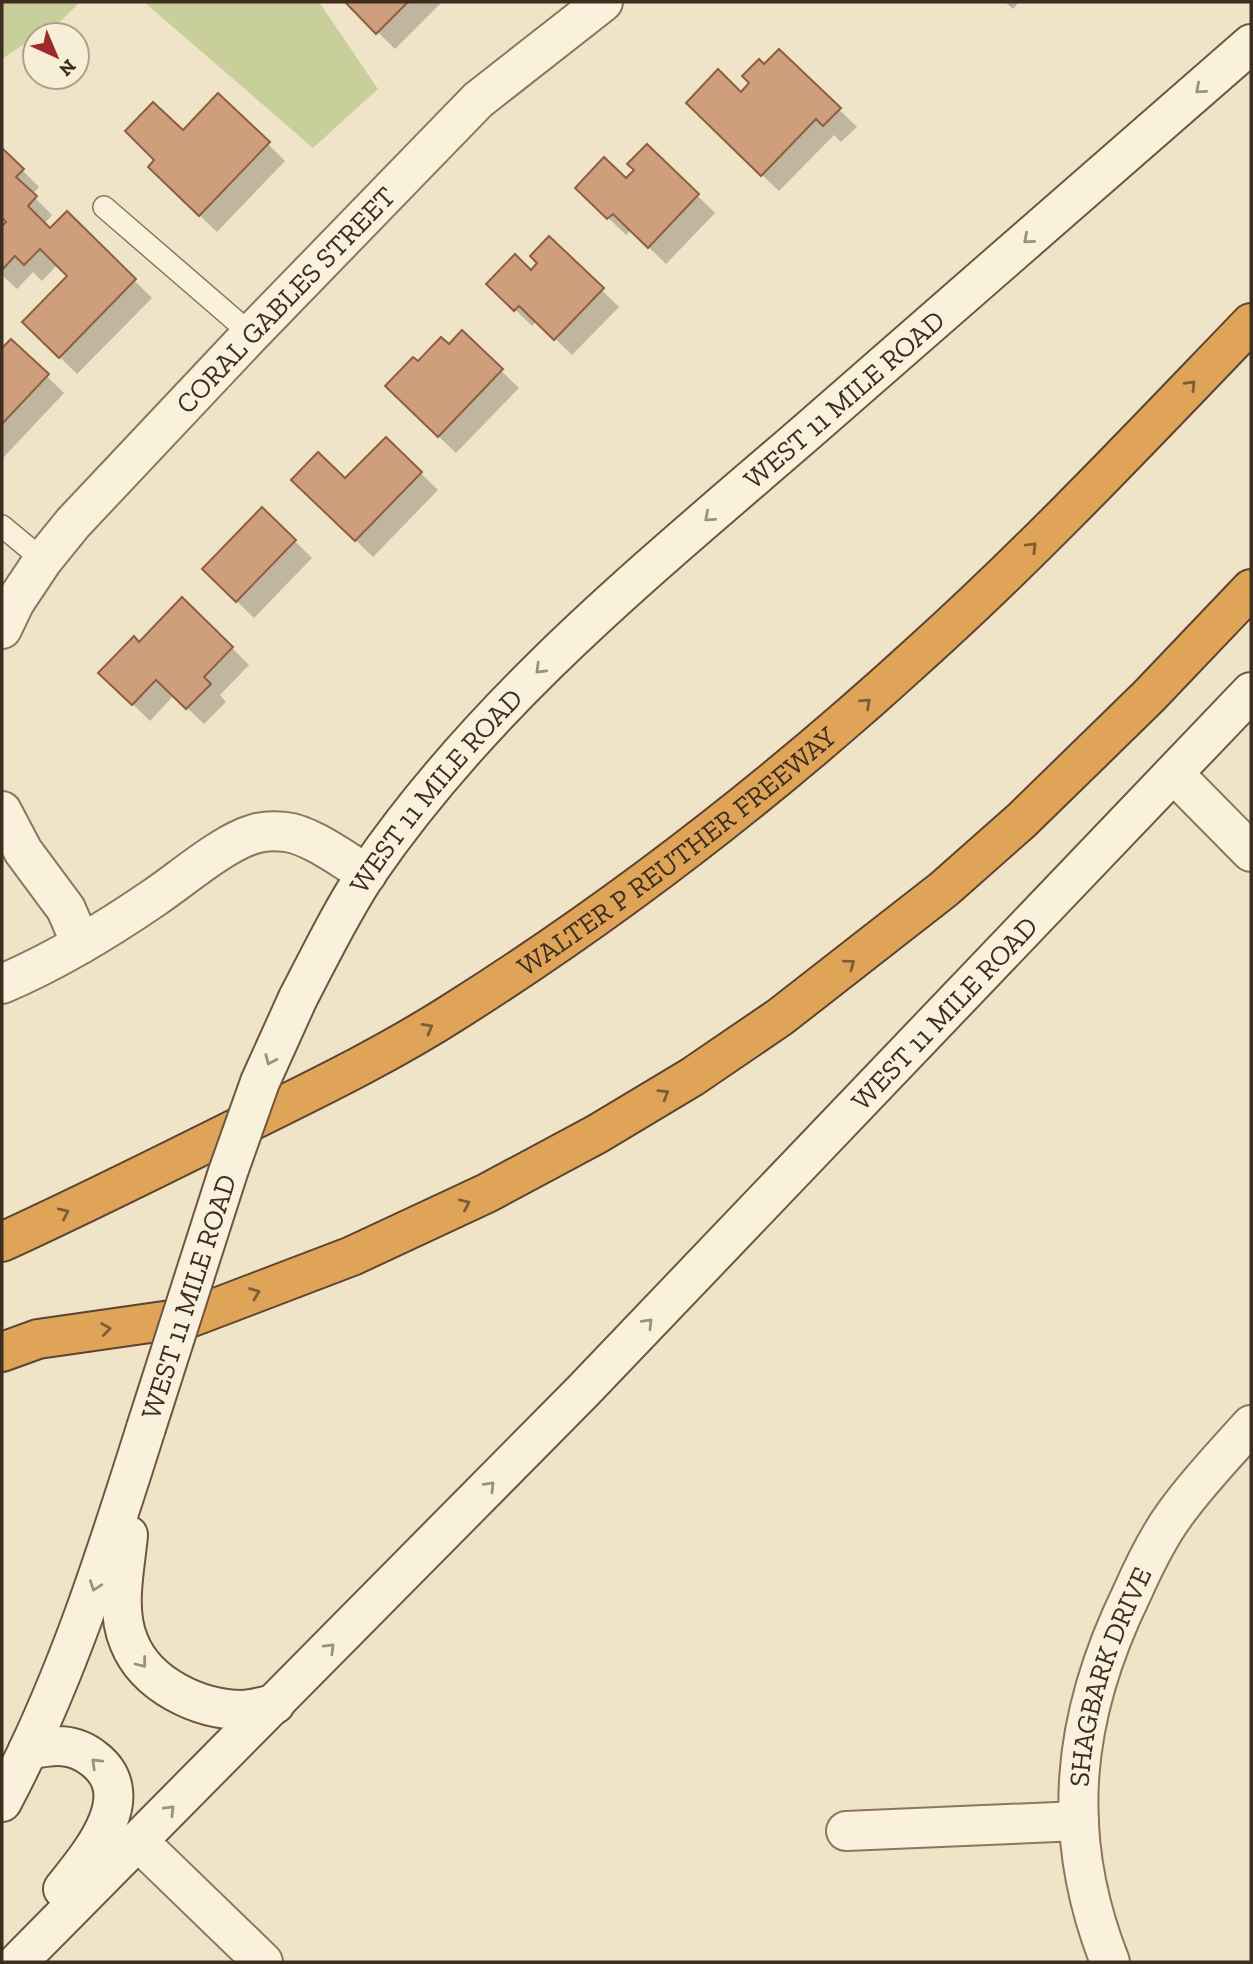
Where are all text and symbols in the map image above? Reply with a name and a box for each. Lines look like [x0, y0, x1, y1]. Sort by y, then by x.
north arrow [21, 21, 91, 91]
text: N [54, 55, 81, 81]
one-way arrow [1195, 81, 1208, 93]
street label: CORAL GABLES STREET [169, 180, 402, 420]
one-way arrow [1024, 231, 1037, 243]
street label: WEST 11 MILE ROAD [737, 303, 951, 496]
one-way arrow [1183, 380, 1196, 393]
one-way arrow [704, 509, 717, 521]
one-way arrow [1024, 543, 1037, 556]
one-way arrow [535, 661, 548, 674]
street label: WEST 11 MILE ROAD [342, 682, 529, 899]
one-way arrow [858, 698, 871, 711]
street label: WALTER P REUTHER FREEWAY [511, 719, 843, 983]
street label: WEST 11 MILE ROAD [844, 910, 1045, 1117]
one-way arrow [843, 960, 855, 973]
one-way arrow [420, 1023, 433, 1036]
one-way arrow [264, 1053, 278, 1066]
one-way arrow [656, 1089, 669, 1102]
street label: WEST 11 MILE ROAD [134, 1170, 243, 1423]
one-way arrow [457, 1198, 470, 1212]
one-way arrow [57, 1208, 69, 1222]
one-way arrow [249, 1287, 261, 1301]
one-way arrow [640, 1318, 652, 1331]
one-way arrow [100, 1322, 112, 1337]
one-way arrow [481, 1481, 494, 1494]
street label: SHAGBARK DRIVE [1063, 1562, 1159, 1788]
one-way arrow [88, 1579, 103, 1591]
one-way arrow [322, 1644, 335, 1657]
one-way arrow [134, 1655, 147, 1667]
one-way arrow [92, 1758, 105, 1771]
one-way arrow [162, 1805, 175, 1818]

